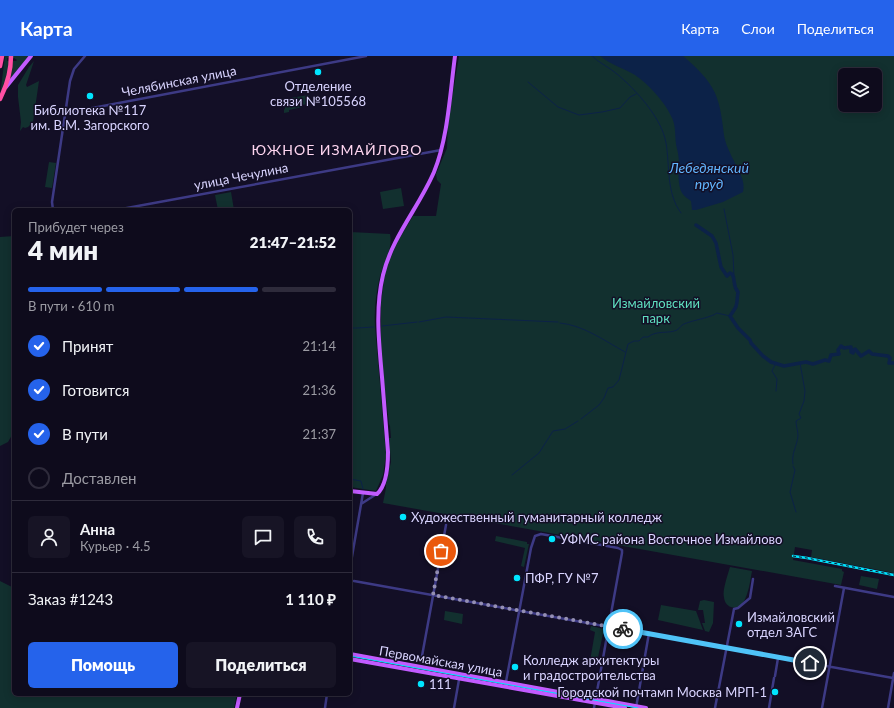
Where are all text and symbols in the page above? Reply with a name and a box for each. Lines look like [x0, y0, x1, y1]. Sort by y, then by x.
text: Карта [20, 17, 73, 40]
text: Карта [681, 20, 719, 37]
text: Слои [741, 20, 775, 37]
text: Поделиться [797, 20, 874, 37]
street label: Челябинская улица [120, 62, 238, 100]
marker: Отделение связи №105568 [313, 67, 323, 77]
map controls [838, 68, 882, 112]
button: layers [838, 68, 882, 112]
place label: Отделение связи №105568 [270, 78, 366, 109]
marker: Библиотека №117 им. В.М. Загорского [85, 91, 95, 101]
place label: Библиотека №117 им. В.М. Загорского [30, 102, 150, 133]
district label: ЮЖНОЕ ИЗМАЙЛОВО [252, 141, 422, 158]
street label: улица Чечулина [192, 159, 290, 193]
water label: Лебедянский пруд [668, 159, 749, 192]
text: Прибудет через [28, 219, 124, 235]
text: 21:47–21:52 [250, 233, 336, 251]
text: 4 мин [28, 234, 98, 266]
park label: Измайловский парк [612, 295, 700, 326]
text: В пути · 610 m [28, 298, 114, 314]
icon: check [28, 335, 50, 357]
text: Принят [62, 337, 113, 355]
text: 21:14 [303, 338, 336, 354]
icon: check [28, 379, 50, 401]
text: Готовится [62, 381, 129, 399]
text: 21:36 [303, 382, 336, 398]
icon: check [28, 423, 50, 445]
text: В пути [62, 425, 108, 443]
text: 21:37 [303, 426, 336, 442]
text: Доставлен [62, 469, 137, 487]
place label: Художественный гуманитарный колледж [411, 509, 663, 525]
marker: Художественный гуманитарный колледж [398, 512, 408, 522]
button: person [28, 516, 70, 558]
button: chat [242, 516, 284, 558]
button: phone [294, 516, 336, 558]
text: Анна [80, 520, 115, 538]
place label: УФМС района Восточное Измайлово [560, 531, 782, 547]
pin [424, 534, 458, 568]
marker: УФМС района Восточное Измайлово [547, 534, 557, 544]
text: Курьер · 4.5 [80, 538, 151, 554]
icon: bag [430, 540, 452, 562]
place label: ПФР, ГУ №7 [525, 570, 599, 586]
marker: ПФР, ГУ №7 [512, 573, 522, 583]
text: Заказ #1243 [28, 590, 113, 608]
text: 1 110 ₽ [285, 590, 336, 608]
courier [603, 609, 643, 649]
place label: Измайловский отдел ЗАГС [747, 609, 835, 640]
icon: bike [612, 618, 634, 640]
marker: Измайловский отдел ЗАГС [734, 619, 744, 629]
button: Помощь [28, 642, 178, 688]
button: Поделиться [186, 642, 336, 688]
street label: Первомайская улица [378, 642, 504, 680]
pin [793, 646, 827, 680]
place label: Колледж архитектуры и градостроительства [523, 652, 659, 683]
icon: home [799, 652, 821, 674]
marker: Колледж архитектуры и градостроительства [510, 662, 520, 672]
place label: 111 [429, 676, 452, 692]
marker: 111 [416, 679, 426, 689]
place label: Городской почтамп Москва МРП-1 [557, 684, 767, 700]
marker: Городской почтамп Москва МРП-1 [770, 687, 780, 697]

